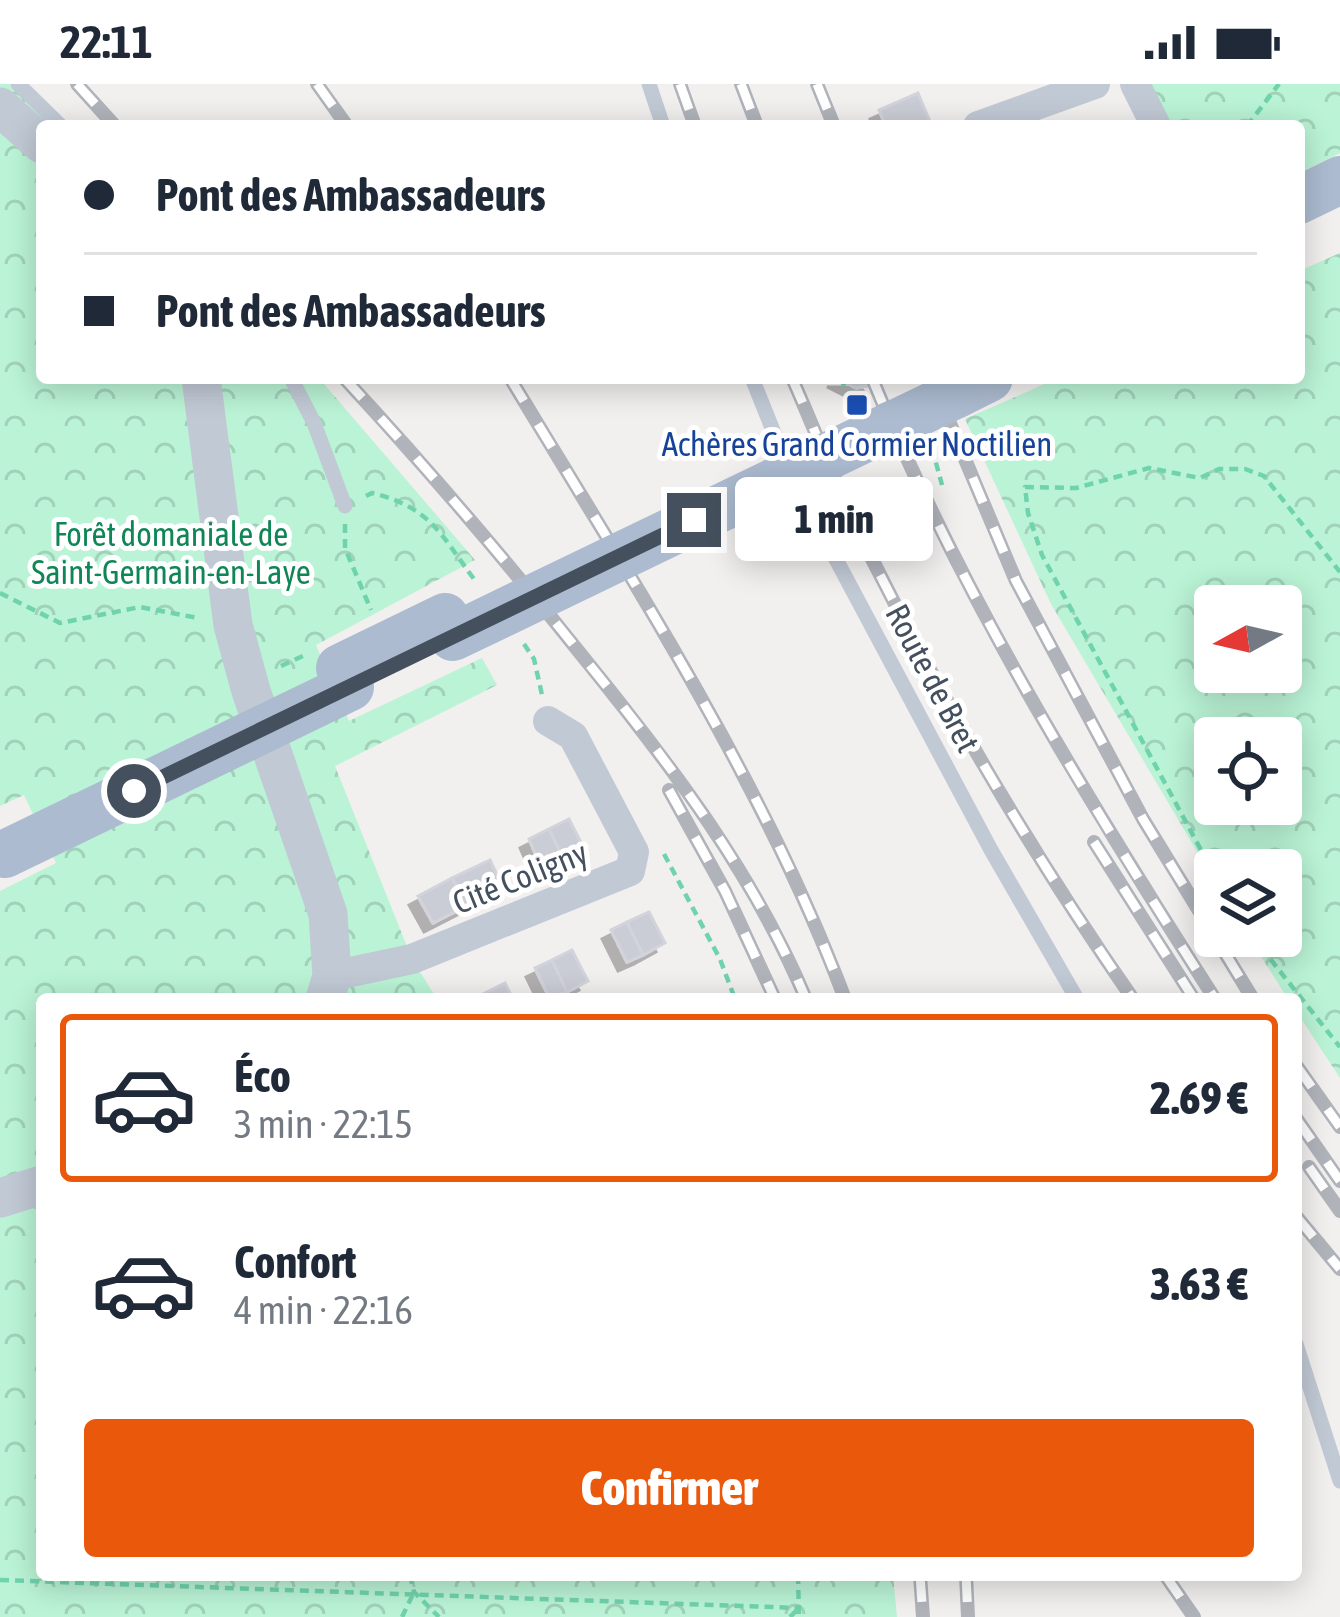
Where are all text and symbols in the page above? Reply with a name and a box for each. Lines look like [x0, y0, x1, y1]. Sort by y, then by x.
text: 22:11 [60, 16, 153, 68]
text: Pont des Ambassadeurs [156, 169, 546, 221]
text: Pont des Ambassadeurs [156, 285, 546, 337]
marker: Achères Grand Cormier Noctilien [844, 392, 870, 418]
place label: Achères Grand Cormier Noctilien [662, 425, 1052, 463]
callout: 1 min [736, 478, 934, 562]
route end [667, 493, 721, 547]
text: 1 min [794, 497, 874, 541]
park label: Forêt domaniale de Saint-Germain-en-Laye [31, 515, 311, 591]
north arrow [1194, 585, 1302, 693]
map controls [1194, 585, 1302, 957]
street label: Route de Bret [878, 598, 988, 758]
button: locate [1194, 717, 1302, 825]
route start [107, 764, 161, 818]
street label: Cité Coligny [447, 833, 593, 921]
button: layers [1194, 849, 1302, 957]
icon: car [90, 1044, 198, 1152]
text: Éco [234, 1050, 291, 1102]
text: 2.69 € [1150, 1072, 1248, 1124]
text: 3 min · 22:15 [234, 1102, 413, 1146]
icon: car [90, 1230, 198, 1338]
text: Confort [234, 1236, 357, 1288]
text: 3.63 € [1150, 1258, 1248, 1310]
text: 4 min · 22:16 [234, 1288, 413, 1332]
button: Confirmer [84, 1419, 1254, 1557]

